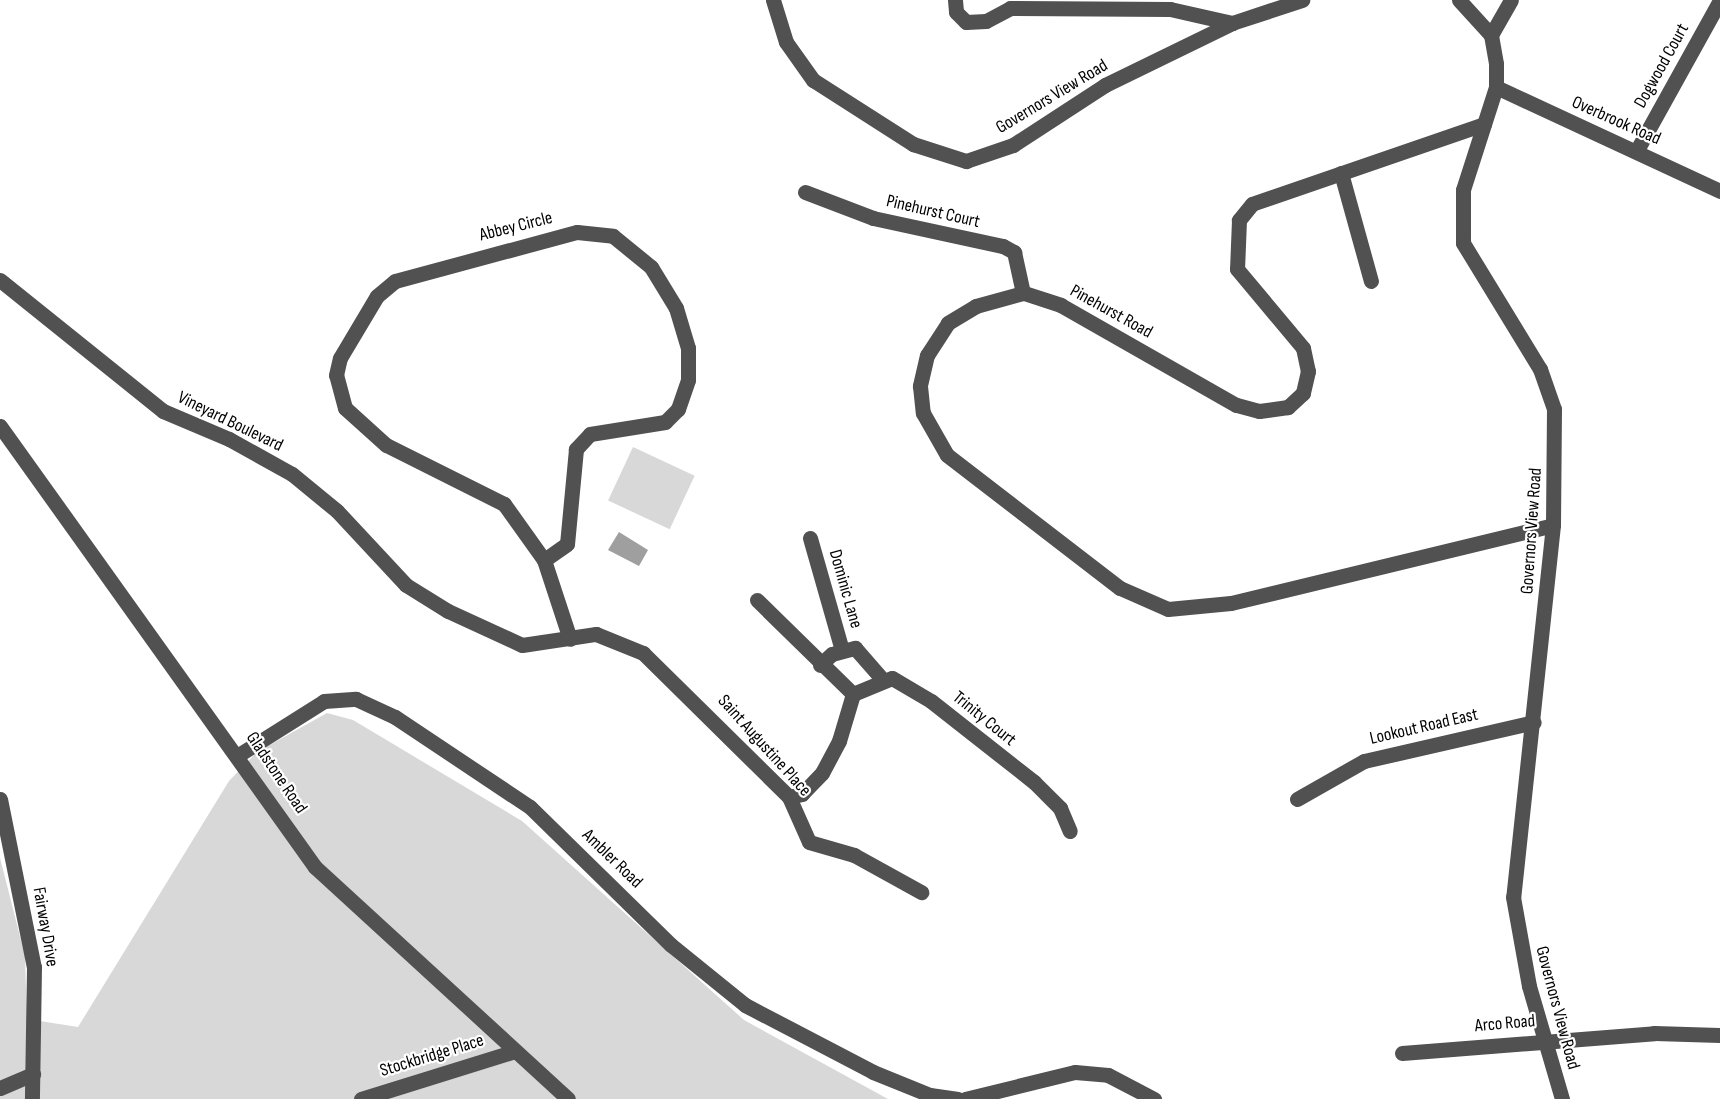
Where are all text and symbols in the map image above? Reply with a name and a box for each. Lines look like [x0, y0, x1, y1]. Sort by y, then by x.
street label: Dogwood Court [1630, 20, 1694, 112]
street label: Governors View Road [992, 55, 1112, 139]
street label: Overbrook Road [1568, 92, 1664, 150]
street label: Pinehurst Court [884, 191, 982, 233]
street label: Abbey Circle [477, 208, 555, 246]
street label: Pinehurst Road [1066, 281, 1156, 343]
street label: Vineyard Boulevard [174, 387, 286, 457]
street label: Governors View Road [1517, 467, 1547, 595]
street label: Dominic Lane [823, 547, 867, 631]
street label: Trinity Court [948, 687, 1020, 751]
street label: Saint Augustine Place [713, 691, 815, 801]
street label: Lookout Road East [1368, 704, 1480, 750]
street label: Gladstone Road [241, 728, 311, 818]
street label: Ambler Road [577, 825, 647, 893]
street label: Fairway Drive [27, 886, 63, 968]
street label: Governors View Road [1530, 944, 1584, 1072]
street label: Arco Road [1474, 1011, 1536, 1037]
street label: Stockbridge Place [377, 1030, 487, 1082]

